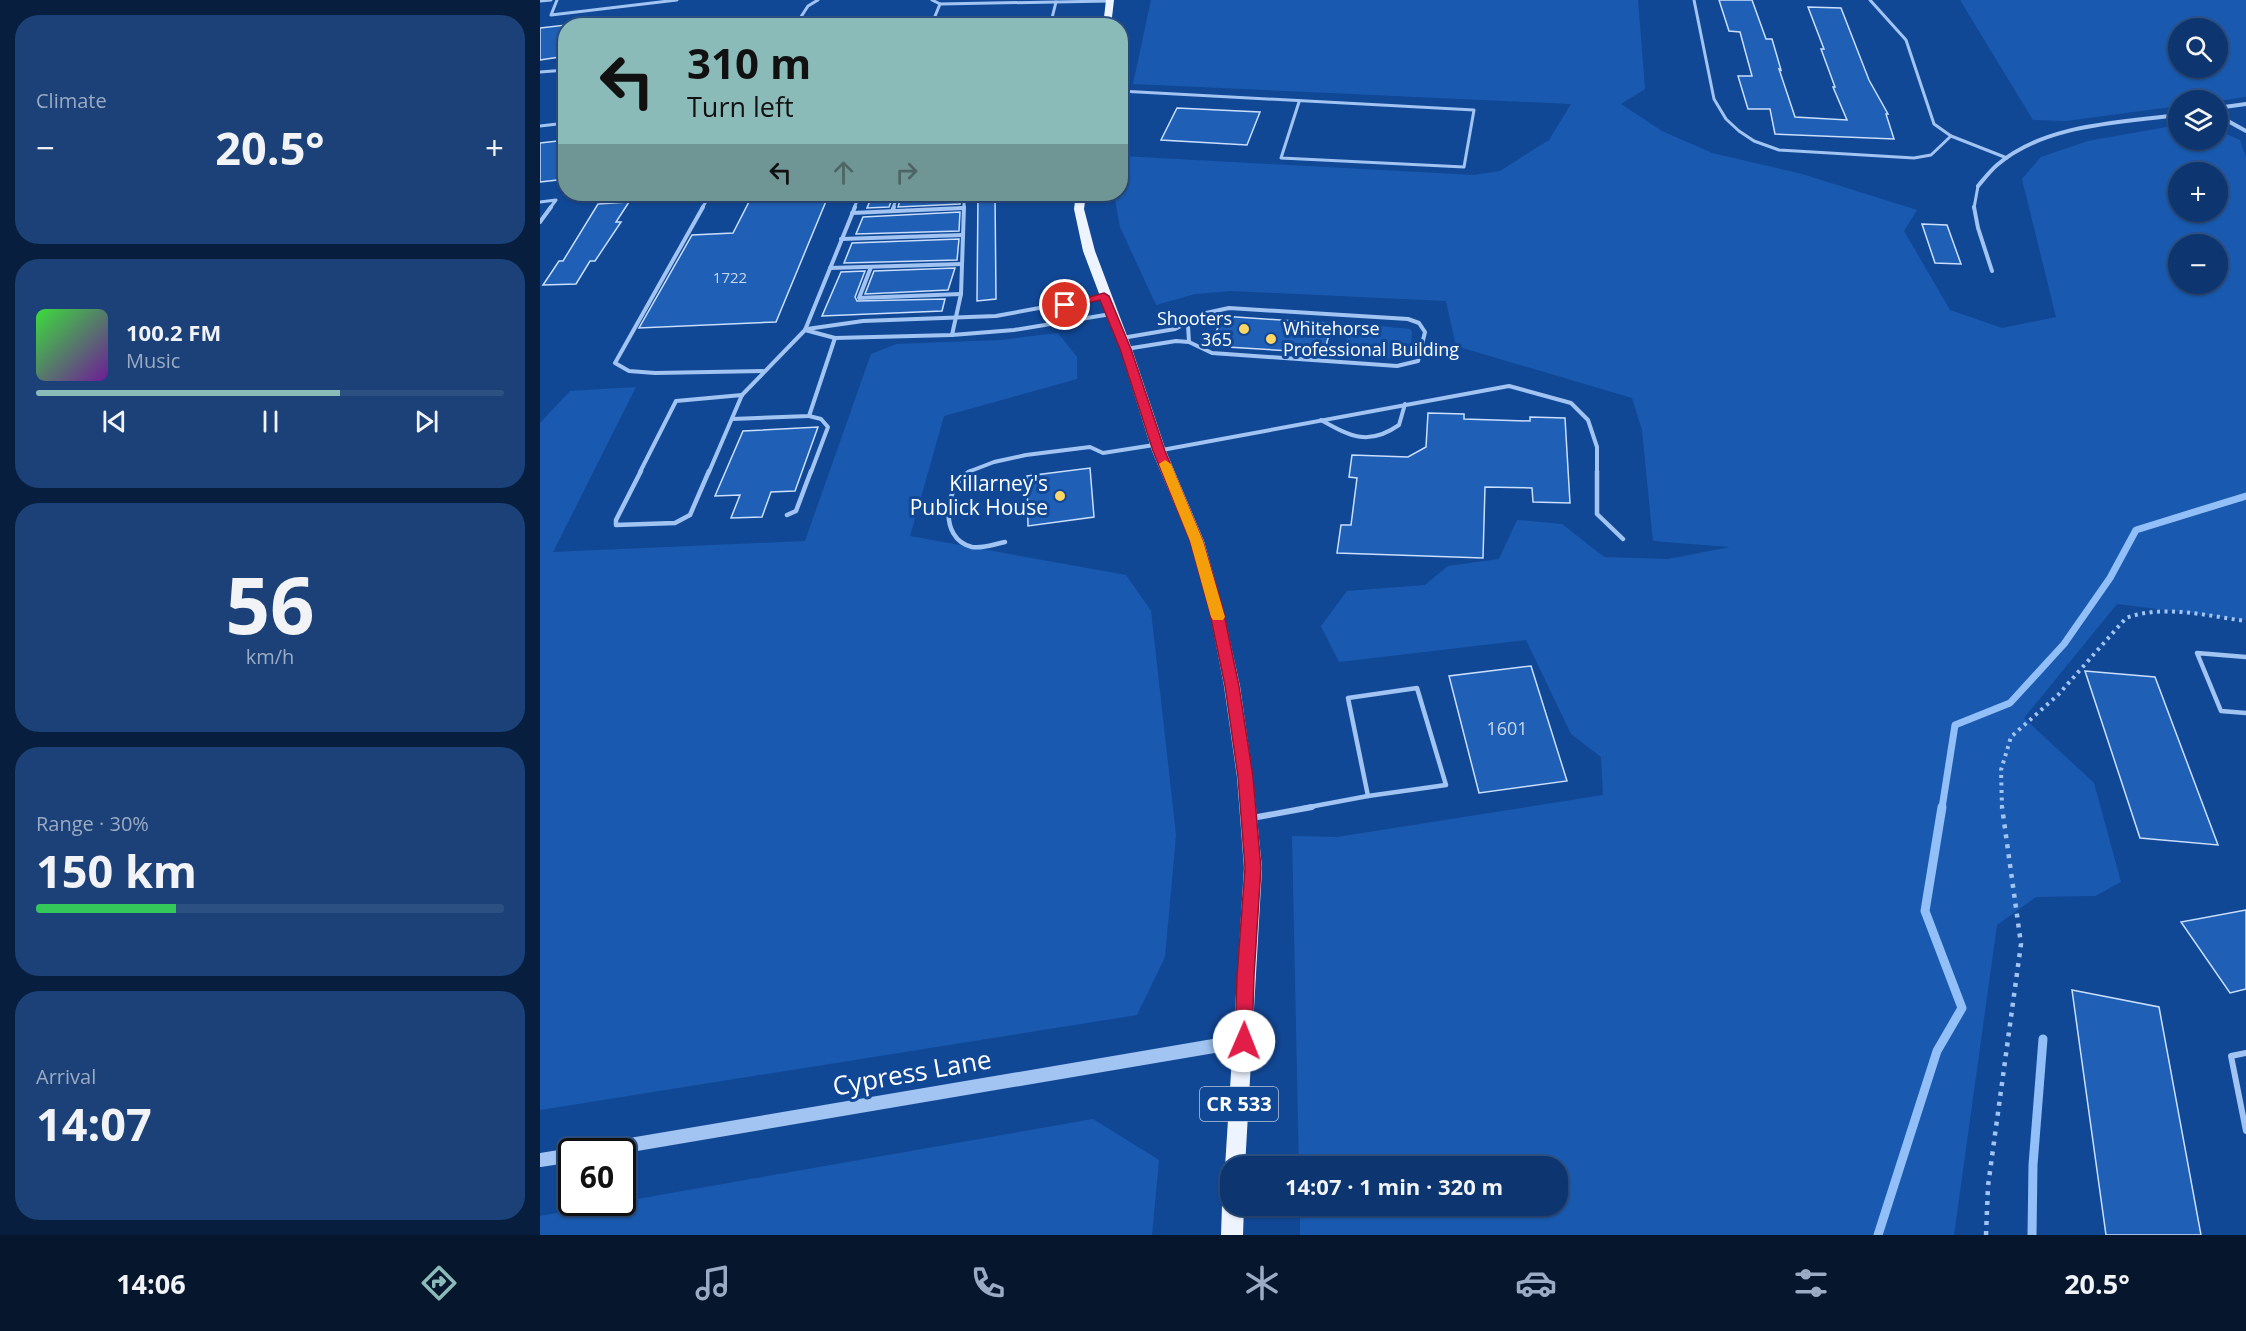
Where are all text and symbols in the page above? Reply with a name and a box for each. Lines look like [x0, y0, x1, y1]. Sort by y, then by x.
map controls [2168, 18, 2228, 294]
button: search [2168, 18, 2228, 78]
text: 310 m [687, 34, 811, 91]
icon: left [588, 42, 666, 120]
text: Climate [36, 87, 107, 114]
text: Turn left [687, 88, 794, 125]
button: layers [2168, 90, 2228, 150]
text: 20.5° [215, 117, 325, 178]
text: − [36, 125, 55, 170]
text: + [485, 125, 504, 170]
icon: left [764, 156, 797, 189]
icon: ahead [827, 156, 860, 189]
icon: right [890, 156, 923, 189]
button: + [2168, 162, 2228, 222]
button: − [2168, 234, 2228, 294]
house number: 1722 [713, 267, 747, 287]
pin [1039, 279, 1090, 330]
icon: arrive [1048, 288, 1081, 321]
place label: Shooters 365 [1157, 306, 1232, 351]
place label: Whitehorse Professional Building [1283, 316, 1459, 361]
text: 100.2 FM [126, 317, 221, 347]
marker: Shooters 365 [1237, 322, 1251, 336]
marker: Whitehorse Professional Building [1264, 332, 1278, 346]
text: Music [126, 347, 180, 374]
icon: previous [98, 405, 131, 438]
icon: pause [254, 405, 287, 438]
icon: next [410, 405, 443, 438]
place label: Killarney's Publick House [910, 469, 1048, 521]
marker: Killarney's Publick House [1053, 489, 1067, 503]
text: 56 [225, 551, 315, 657]
text: km/h [246, 643, 294, 670]
house number: 1601 [1486, 716, 1528, 740]
text: Range · 30% [36, 810, 149, 837]
text: 150 km [36, 840, 197, 901]
position arrow [1212, 1009, 1276, 1073]
street label: Cypress Lane [830, 1040, 994, 1104]
text: Arrival [36, 1063, 96, 1090]
road number: CR 533 [1200, 1087, 1278, 1121]
text: 14:07 [36, 1093, 152, 1154]
speed limit sign: 60 [558, 1138, 636, 1216]
text: 14:07 · 1 min · 320 m [1285, 1171, 1503, 1201]
icon: directions [418, 1262, 460, 1304]
icon: music [692, 1262, 734, 1304]
icon: phone [967, 1262, 1009, 1304]
icon: climate [1241, 1262, 1283, 1304]
icon: car [1515, 1262, 1557, 1304]
icon: filters [1790, 1262, 1832, 1304]
text: 14:06 [116, 1265, 186, 1302]
text: 20.5° [2064, 1265, 2130, 1302]

